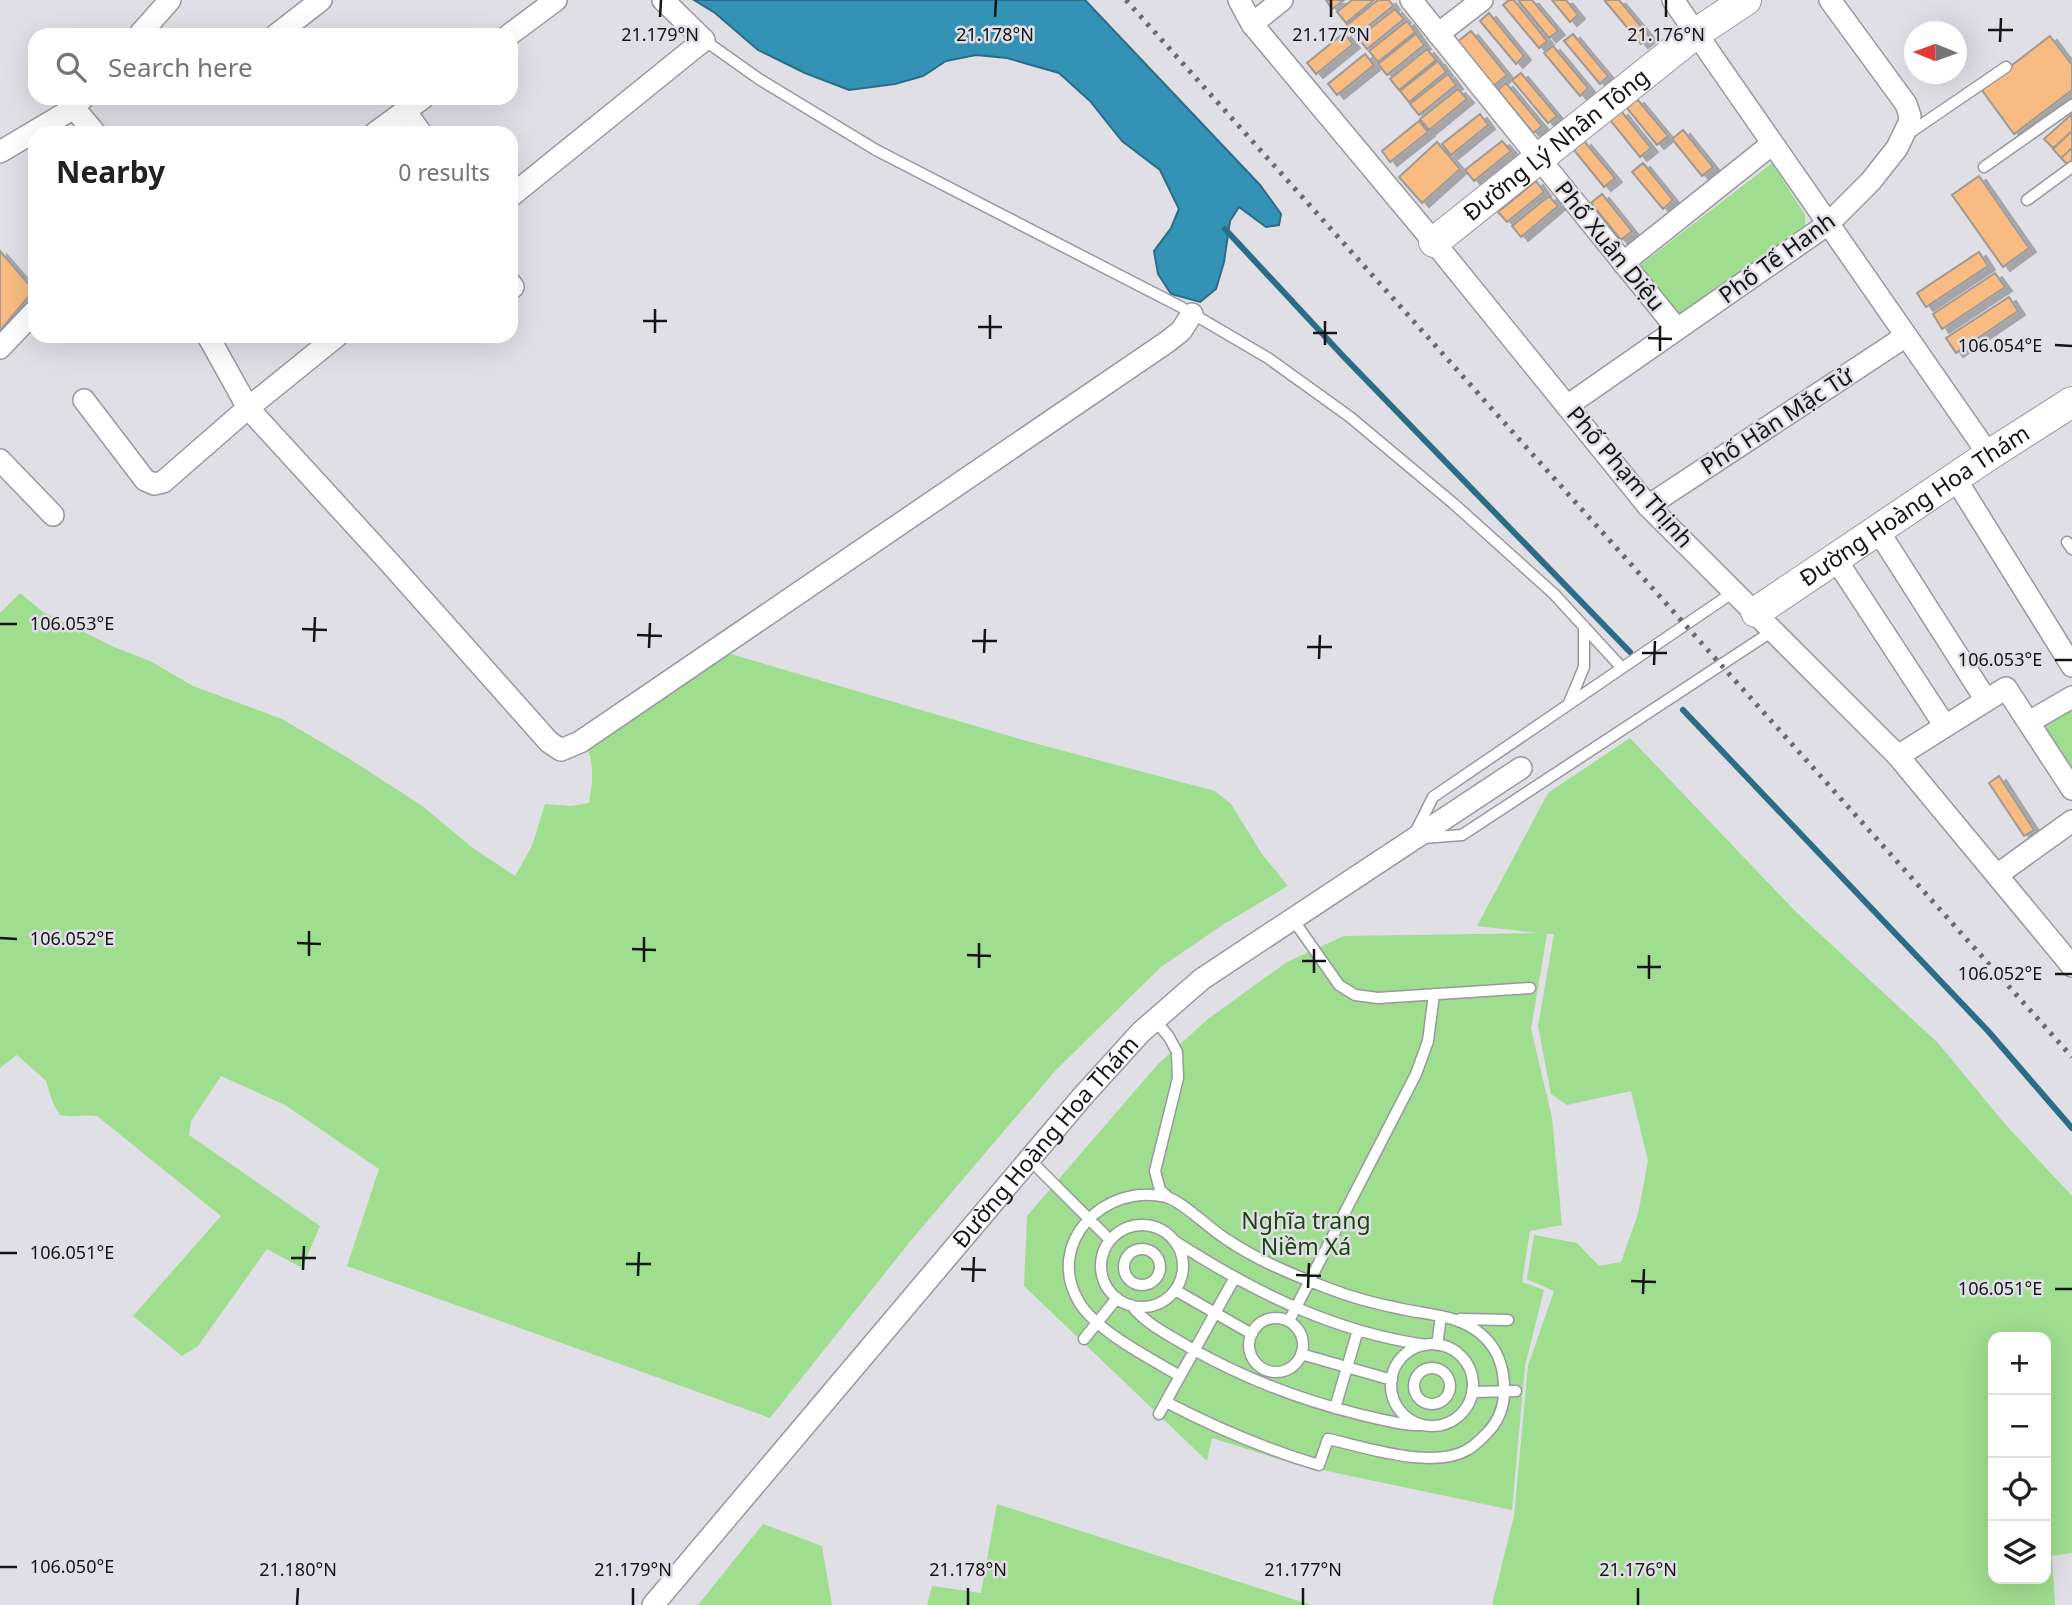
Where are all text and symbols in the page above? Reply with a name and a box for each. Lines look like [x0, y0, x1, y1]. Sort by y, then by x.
north arrow [1904, 21, 1967, 84]
text: 21.179°N [621, 22, 699, 46]
text: 21.178°N [956, 22, 1034, 46]
text: 21.177°N [1292, 22, 1370, 46]
text: 21.176°N [1627, 22, 1705, 46]
search box [28, 28, 518, 105]
icon: search [52, 48, 90, 86]
text: Search here [108, 49, 253, 85]
street label: Đường Lý Nhân Tông [1456, 60, 1655, 228]
text: Nearby [56, 151, 165, 192]
text: 0 results [398, 156, 490, 188]
street label: Phố Xuân Diệu [1548, 174, 1673, 317]
street label: Phố Tế Hanh [1712, 204, 1841, 310]
text: 106.054°E [1958, 333, 2042, 357]
street label: Phố Hàn Mặc Tử [1694, 358, 1860, 482]
street label: Phố Phạm Thịnh [1560, 399, 1701, 554]
street label: Đường Hoàng Hoa Thám [1793, 416, 2035, 593]
text: 106.053°E [30, 611, 114, 635]
text: 106.053°E [1958, 647, 2042, 671]
text: 106.052°E [30, 926, 114, 950]
text: 106.052°E [1958, 961, 2042, 985]
street label: Đường Hoàng Hoa Thám [944, 1028, 1145, 1254]
park label: Nghĩa trang Niềm Xá [1241, 1204, 1371, 1262]
text: 106.051°E [30, 1240, 114, 1264]
text: 106.051°E [1958, 1276, 2042, 1300]
map controls [1988, 1332, 2051, 1584]
button: + [1988, 1332, 2051, 1395]
button: − [1988, 1395, 2051, 1458]
button: locate [1988, 1458, 2051, 1521]
button: layers [1988, 1521, 2051, 1584]
text: 106.050°E [30, 1554, 114, 1578]
text: 21.180°N [259, 1557, 337, 1581]
text: 21.179°N [594, 1557, 672, 1581]
text: 21.178°N [929, 1557, 1007, 1581]
text: 21.177°N [1264, 1557, 1342, 1581]
text: 21.176°N [1599, 1557, 1677, 1581]

